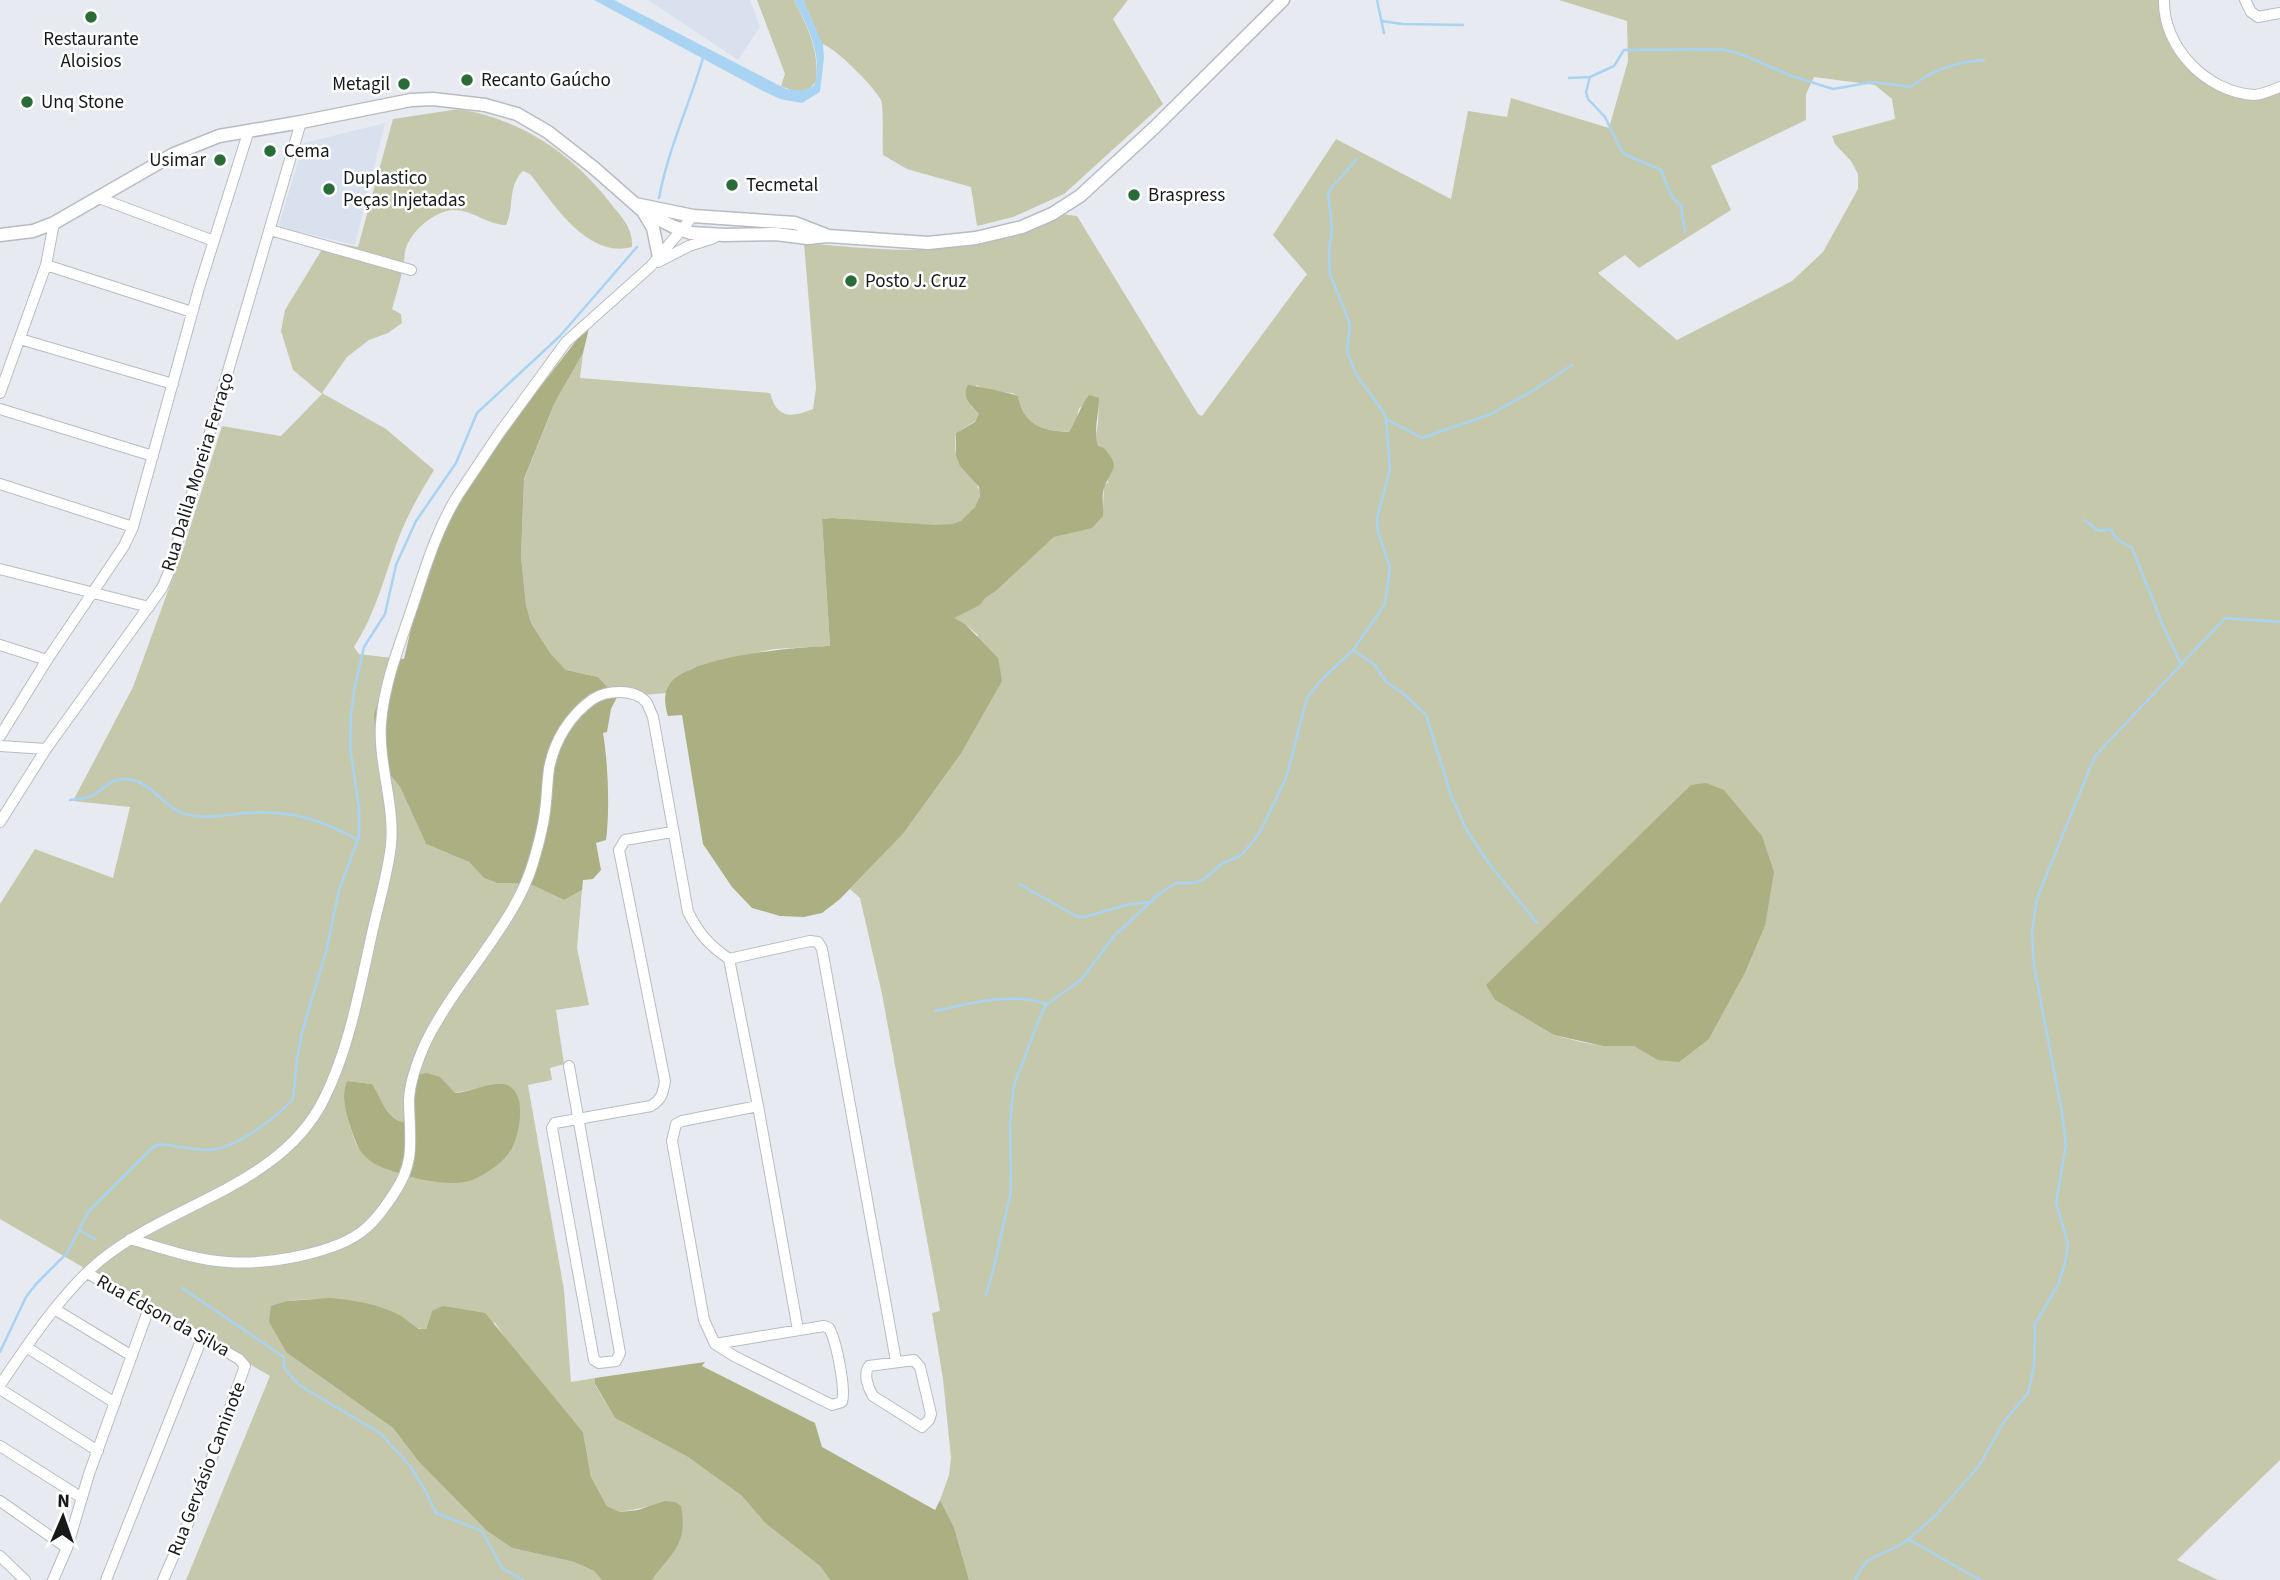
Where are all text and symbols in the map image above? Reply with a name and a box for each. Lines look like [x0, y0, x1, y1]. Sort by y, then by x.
marker: Restaurante Aloisios [83, 9, 99, 25]
place label: Restaurante Aloisios [43, 26, 139, 75]
place label: Recanto Gaúcho [481, 67, 611, 94]
place label: Metagil [332, 71, 390, 98]
marker: Recanto Gaúcho [459, 72, 475, 88]
marker: Metagil [396, 76, 412, 92]
place label: Unq Stone [41, 89, 124, 116]
marker: Unq Stone [19, 94, 35, 110]
place label: Cema [284, 138, 330, 165]
marker: Cema [262, 143, 278, 159]
place label: Usimar [149, 147, 206, 174]
marker: Usimar [212, 152, 228, 168]
place label: Duplastico Peças Injetadas [343, 165, 466, 214]
place label: Tecmetal [746, 172, 819, 199]
marker: Tecmetal [724, 177, 740, 193]
marker: Duplastico Peças Injetadas [321, 181, 337, 197]
place label: Braspress [1148, 182, 1225, 209]
marker: Braspress [1126, 187, 1142, 203]
place label: Posto J. Cruz [865, 268, 966, 295]
marker: Posto J. Cruz [843, 273, 859, 289]
street label: Rua Dalila Moreira Ferraço [155, 369, 241, 575]
street label: Rua Édson da Silva [91, 1268, 235, 1364]
street label: Rua Gervásio Caminote [161, 1378, 253, 1560]
north arrow [28, 1482, 98, 1552]
text: N [57, 1488, 70, 1515]

